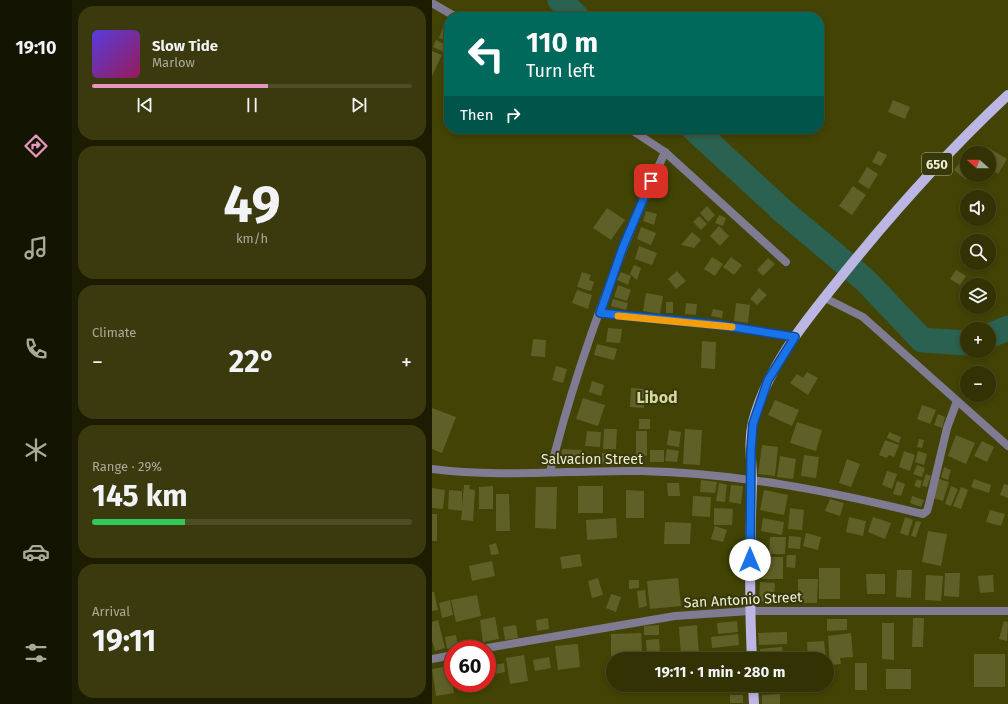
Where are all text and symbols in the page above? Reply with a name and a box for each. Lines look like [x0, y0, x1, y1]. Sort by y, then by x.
text: 110 m [526, 26, 598, 59]
icon: left [460, 28, 512, 80]
text: 19:10 [15, 37, 57, 59]
text: Slow Tide [152, 37, 218, 55]
text: Marlow [152, 55, 195, 70]
text: Turn left [526, 60, 595, 82]
icon: previous [134, 94, 156, 116]
icon: pause [241, 94, 263, 116]
icon: next [348, 94, 370, 116]
icon: right [502, 104, 524, 126]
text: Then [460, 106, 494, 124]
icon: directions [22, 132, 50, 160]
north arrow [960, 146, 996, 182]
map controls [960, 146, 996, 402]
road number: 650 [922, 153, 952, 175]
pin [634, 164, 668, 198]
icon: arrive [640, 170, 662, 192]
text: 49 [223, 173, 281, 236]
button: sound [960, 190, 996, 226]
text: km/h [236, 231, 268, 246]
icon: music [22, 234, 50, 262]
button: search [960, 234, 996, 270]
button: layers [960, 278, 996, 314]
button: + [960, 322, 996, 358]
text: Climate [92, 325, 136, 340]
icon: phone [22, 335, 50, 363]
text: 22° [229, 344, 275, 380]
text: − [92, 349, 103, 376]
text: + [401, 349, 412, 376]
button: − [960, 366, 996, 402]
district label: Libod [636, 388, 678, 407]
icon: climate [22, 436, 50, 464]
street label: Salvacion Street [541, 451, 644, 468]
text: Range · 29% [92, 459, 162, 474]
text: 145 km [92, 478, 188, 514]
icon: car [22, 538, 50, 566]
position arrow [729, 539, 771, 581]
street label: San Antonio Street [683, 588, 804, 612]
text: Arrival [92, 604, 130, 619]
text: 19:11 [92, 623, 156, 659]
icon: filters [22, 639, 50, 667]
speed limit sign: 60 [444, 640, 496, 692]
text: 19:11 · 1 min · 280 m [654, 663, 786, 681]

